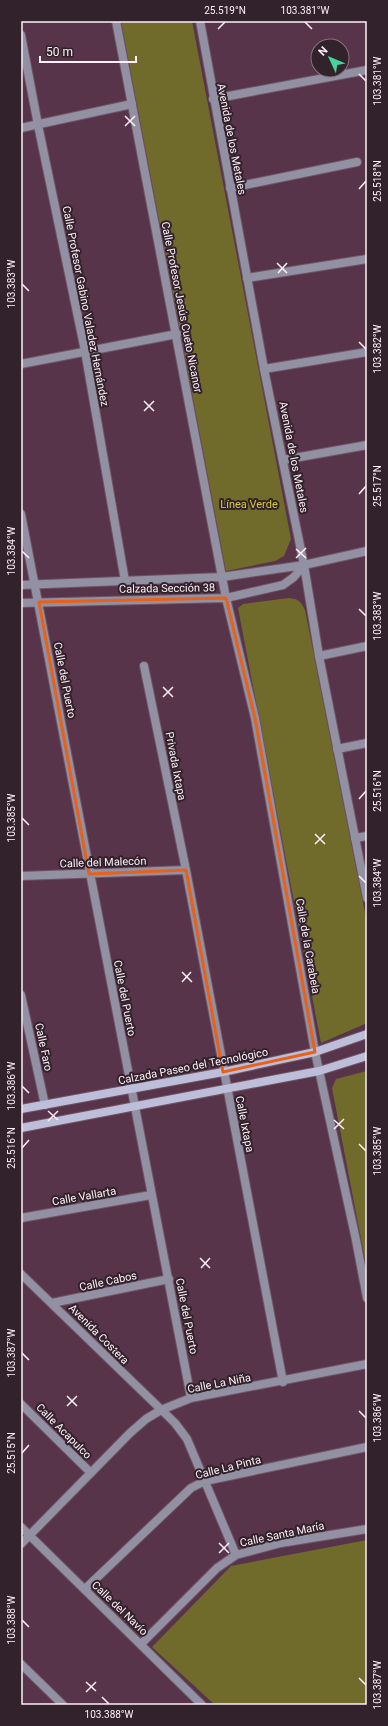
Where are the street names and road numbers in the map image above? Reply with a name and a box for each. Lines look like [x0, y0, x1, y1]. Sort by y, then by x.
street label: Avenida de los Metales [214, 82, 249, 196]
street label: Calle Profesor Gabino Valadez Hernández [60, 205, 111, 408]
street label: Calle Profesor Jesús Cueto Nicanor [159, 221, 205, 394]
street label: Avenida de los Metales [276, 400, 311, 514]
street label: Calzada Sección 38 [119, 581, 215, 596]
street label: Calle del Puerto [51, 641, 78, 719]
street label: Privada Ixtapa [162, 731, 189, 802]
street label: Calle del Malecón [59, 854, 147, 871]
street label: Calle de la Carabela [293, 897, 322, 995]
street label: Calle del Puerto [111, 959, 138, 1037]
street label: Calle Faro [32, 1022, 55, 1072]
street label: Calzada Paseo del Tecnológico [117, 1046, 269, 1087]
street label: Calle Ixtapa [233, 1095, 256, 1153]
street label: Calle Vallarta [51, 1184, 117, 1209]
street label: Calle Cabos [78, 1269, 138, 1294]
street label: Calle del Puerto [173, 1277, 200, 1355]
street label: Avenida Costera [66, 1302, 131, 1367]
street label: Calle La Niña [186, 1371, 252, 1396]
street label: Calle Acapulco [33, 1401, 94, 1462]
street label: Calle La Pinta [194, 1453, 262, 1482]
street label: Calle Santa María [239, 1519, 326, 1550]
street label: Calle del Navío [89, 1578, 150, 1638]

